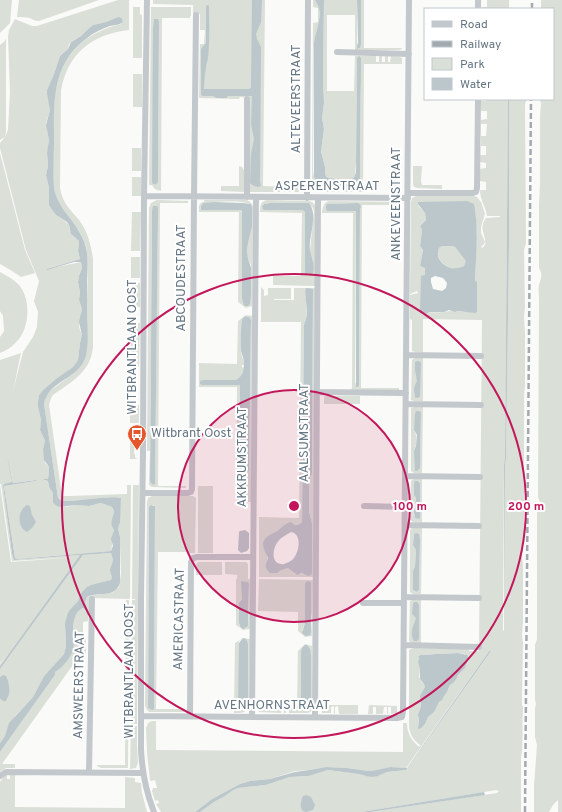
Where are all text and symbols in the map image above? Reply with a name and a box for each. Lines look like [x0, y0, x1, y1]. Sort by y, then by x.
legend [424, 8, 554, 100]
text: Road [460, 17, 488, 33]
text: Railway [460, 37, 501, 53]
street label: ALTEVEERSTRAAT [289, 44, 305, 154]
text: Park [460, 57, 485, 73]
text: Water [460, 77, 492, 93]
street label: ANKEVEENSTRAAT [389, 147, 405, 261]
street label: ASPERENSTRAAT [274, 179, 380, 195]
street label: ABCOUDESTRAAT [174, 224, 190, 332]
street label: WITBRANTLAAN OOST [125, 279, 141, 415]
street label: AALSUMSTRAAT [297, 383, 313, 483]
street label: AKKRUMSTRAAT [235, 407, 251, 507]
bus stop icon: Witbrant Oost [126, 423, 148, 451]
place label: Witbrant Oost [151, 426, 231, 442]
centre of rings [287, 499, 301, 513]
text: 100 m [393, 499, 427, 515]
text: 200 m [508, 499, 544, 515]
street label: AMERICASTRAAT [171, 567, 189, 671]
street label: WITBRANTLAAN OOST [122, 603, 138, 739]
street label: AMSWEERSTRAAT [71, 631, 89, 739]
street label: AVENHORNSTRAAT [214, 698, 330, 714]

